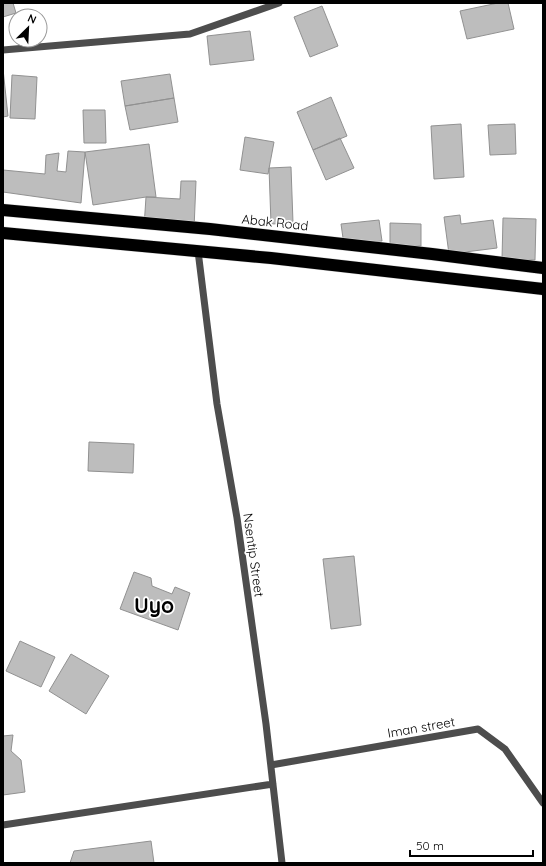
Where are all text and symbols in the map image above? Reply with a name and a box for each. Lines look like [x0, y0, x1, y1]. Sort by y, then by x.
north arrow [8, 8, 48, 48]
text: N [26, 11, 39, 27]
street label: Abak Road [241, 211, 309, 233]
street label: Nsentip Street [240, 512, 268, 598]
district label: Uyo [134, 592, 174, 618]
street label: Iman street [386, 713, 456, 741]
scale bar [410, 832, 533, 858]
text: 50 m [416, 838, 444, 853]

